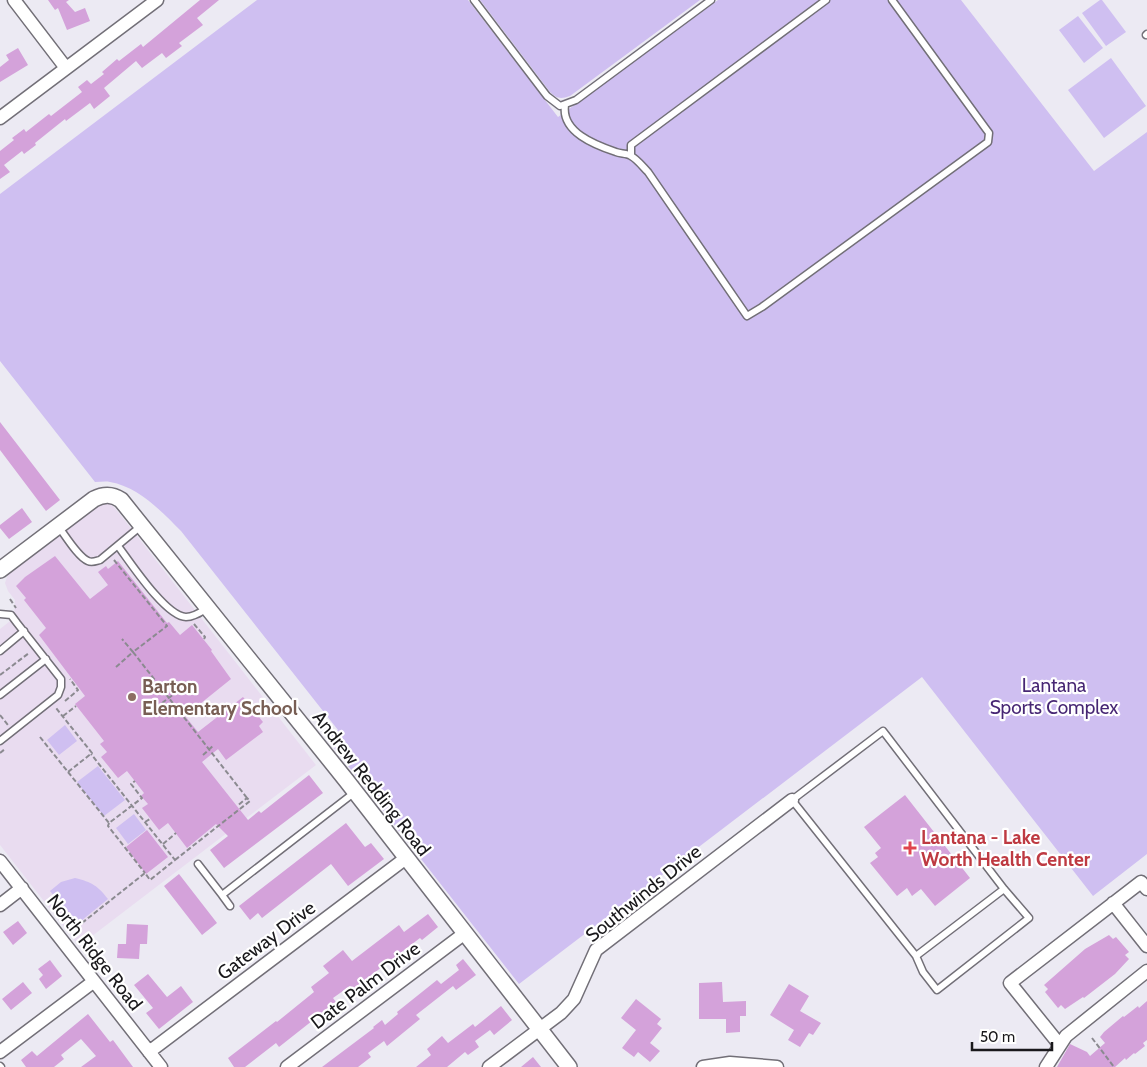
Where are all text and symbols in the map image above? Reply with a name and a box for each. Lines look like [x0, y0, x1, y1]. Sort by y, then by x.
park label: Lantana Sports Complex [990, 674, 1118, 719]
place label: Barton Elementary School [142, 675, 298, 720]
marker: Barton Elementary School [126, 691, 138, 703]
street label: Andrew Redding Road [308, 706, 435, 860]
place label: Lantana - Lake Worth Health Center [921, 826, 1091, 871]
street label: Southwinds Drive [581, 840, 706, 947]
marker: Lantana - Lake Worth Health Center [903, 841, 917, 855]
street label: North Ridge Road [42, 890, 147, 1015]
street label: Gateway Drive [213, 896, 320, 985]
street label: Date Palm Drive [306, 937, 425, 1034]
scale bar [972, 1020, 1052, 1052]
text: 50 m [980, 1028, 1015, 1046]

